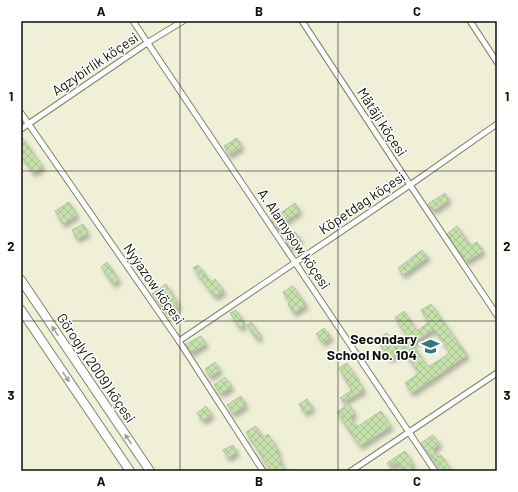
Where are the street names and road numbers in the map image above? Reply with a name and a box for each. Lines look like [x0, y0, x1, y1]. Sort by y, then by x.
street label: Agzybirlik köçesi [48, 28, 141, 99]
street label: Mätäji köçesi [354, 84, 411, 159]
street label: Köpetdag köçesi [316, 168, 408, 238]
street label: A. Alamyşow köçesi [254, 185, 334, 292]
street label: Nyýazow köçesi [120, 240, 189, 327]
street label: Görogly (2009) köçesi [53, 310, 139, 426]

